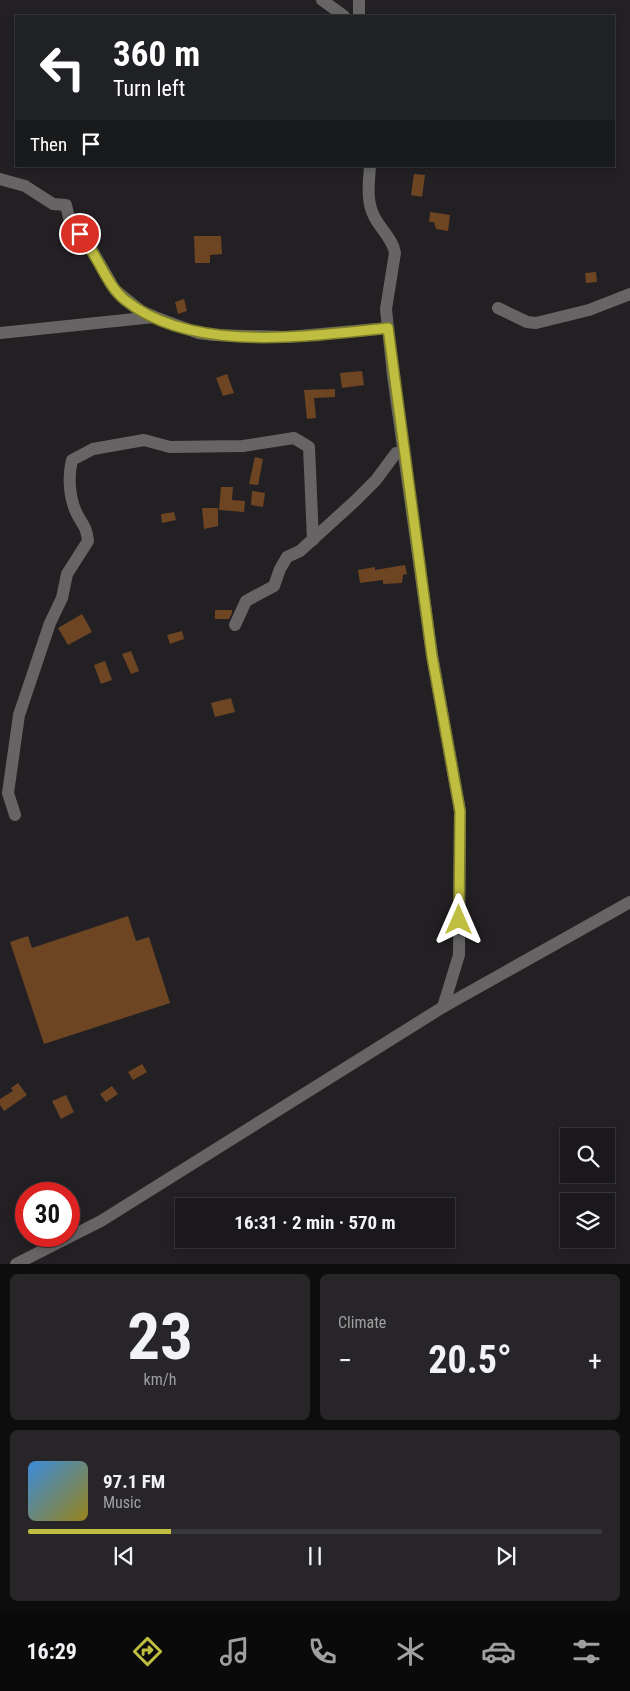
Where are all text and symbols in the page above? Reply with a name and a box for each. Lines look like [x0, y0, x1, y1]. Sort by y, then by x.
text: 360 m [113, 34, 200, 75]
icon: left [30, 35, 95, 100]
text: Turn left [113, 76, 185, 101]
icon: arrive [77, 130, 105, 158]
text: Then [30, 133, 67, 156]
pin [59, 213, 101, 255]
icon: arrive [66, 220, 94, 248]
position arrow [432, 893, 484, 945]
map controls [560, 1128, 615, 1248]
button: search [560, 1128, 615, 1183]
speed limit sign: 30 [15, 1182, 80, 1247]
button: layers [560, 1193, 615, 1248]
text: 16:31 · 2 min · 570 m [234, 1211, 396, 1234]
text: 23 [127, 1299, 193, 1375]
text: Climate [338, 1313, 386, 1332]
text: 20.5° [428, 1338, 512, 1382]
text: − [338, 1344, 352, 1377]
text: + [588, 1344, 602, 1377]
text: km/h [144, 1370, 176, 1389]
text: 97.1 FM [103, 1470, 165, 1493]
text: Music [103, 1493, 141, 1512]
icon: previous [110, 1542, 138, 1570]
icon: pause [301, 1542, 329, 1570]
icon: next [492, 1542, 520, 1570]
icon: directions [130, 1634, 165, 1669]
icon: music [217, 1634, 252, 1669]
icon: phone [305, 1634, 340, 1669]
icon: climate [393, 1634, 428, 1669]
icon: car [481, 1634, 516, 1669]
icon: filters [569, 1634, 604, 1669]
text: 16:29 [26, 1639, 77, 1664]

